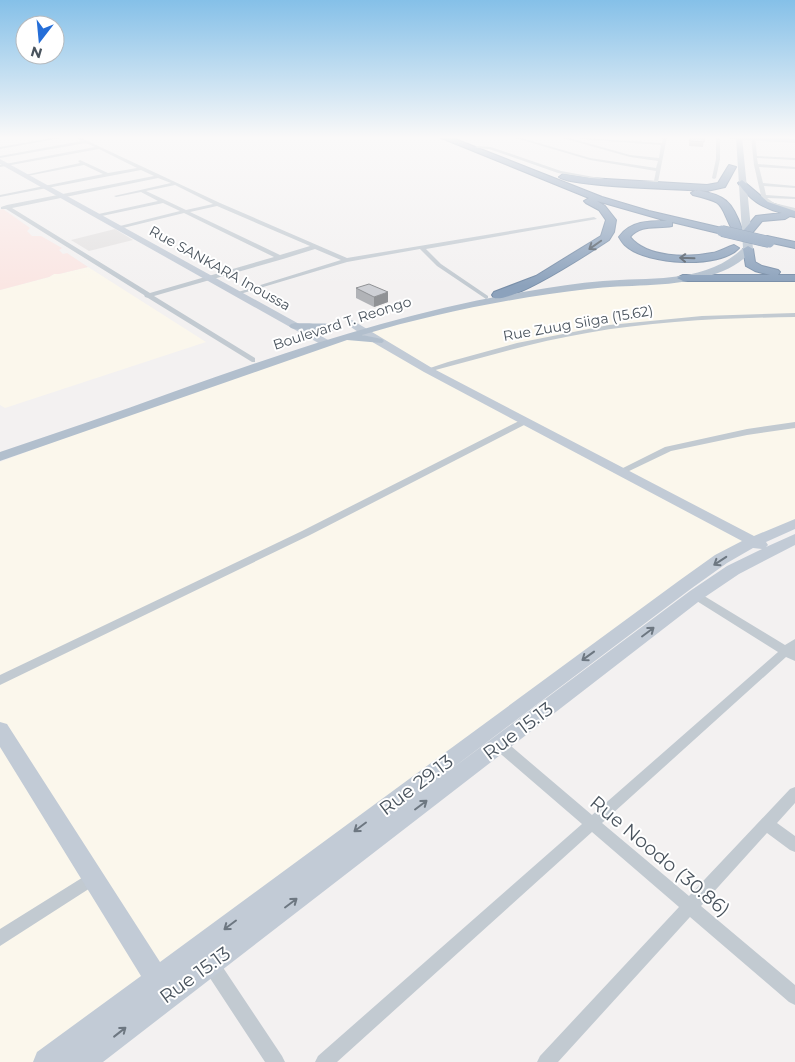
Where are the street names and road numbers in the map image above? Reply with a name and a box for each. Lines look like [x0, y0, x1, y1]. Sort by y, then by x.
street label: Rue SANKARA Inoussa [146, 222, 294, 314]
street label: Boulevard T. Reongo [271, 292, 414, 354]
street label: Rue Zuug Siiga (15.62) [502, 301, 654, 345]
street label: Rue 15.13 [478, 697, 558, 765]
street label: Rue 29.13 [375, 750, 457, 820]
street label: Rue Noodo (30.86) [585, 791, 735, 921]
street label: Rue 15.13 [155, 942, 235, 1008]

